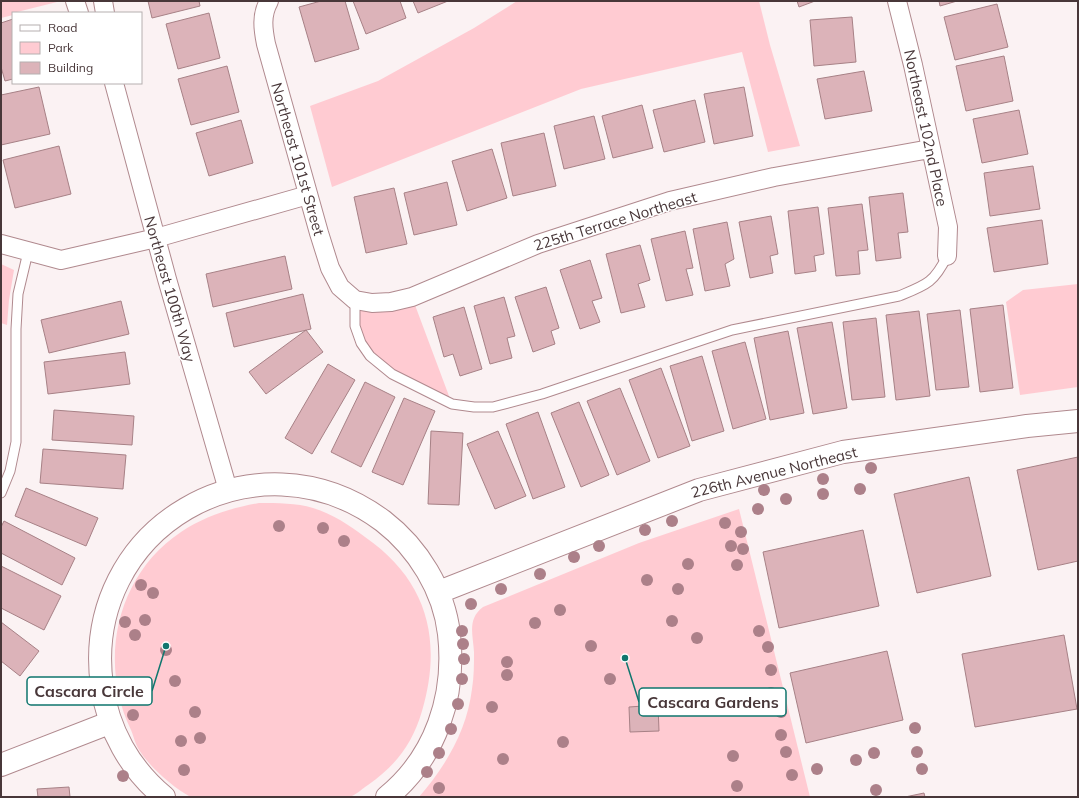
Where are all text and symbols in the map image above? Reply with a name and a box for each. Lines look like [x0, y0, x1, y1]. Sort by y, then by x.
legend [12, 12, 142, 84]
text: Road [48, 20, 77, 35]
text: Park [48, 40, 74, 55]
street label: Northeast 102nd Place [900, 48, 952, 208]
text: Building [48, 60, 93, 75]
street label: Northeast 101st Street [267, 80, 329, 238]
street label: 225th Terrace Northeast [531, 187, 699, 255]
street label: Northeast 100th Way [140, 214, 200, 364]
street label: 226th Avenue Northeast [689, 442, 859, 502]
callout: Cascara Circle [27, 677, 152, 705]
text: Cascara Circle [34, 681, 144, 701]
callout: Cascara Gardens [639, 688, 786, 716]
text: Cascara Gardens [647, 692, 779, 712]

